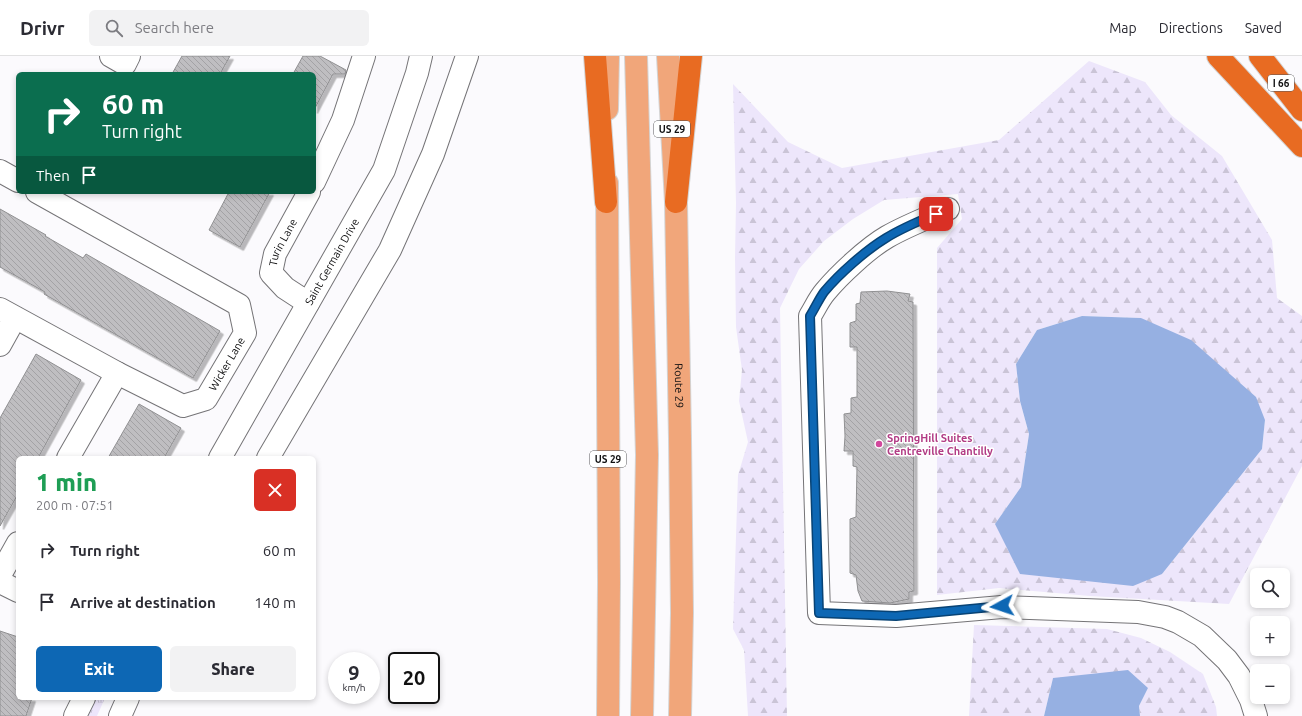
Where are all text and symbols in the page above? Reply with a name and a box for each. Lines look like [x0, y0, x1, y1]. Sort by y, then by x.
search box [89, 10, 369, 46]
text: Drivr [20, 17, 65, 39]
icon: search [103, 17, 125, 39]
text: Search here [135, 19, 214, 36]
text: Map [1109, 20, 1137, 36]
text: Directions [1159, 20, 1223, 36]
text: Saved [1245, 20, 1282, 36]
road number: I 66 [1268, 75, 1294, 91]
icon: right [36, 88, 88, 140]
text: 60 m [102, 88, 164, 119]
text: Turn right [102, 121, 182, 141]
road number: US 29 [654, 121, 690, 137]
icon: arrive [78, 164, 100, 186]
text: Then [36, 167, 70, 184]
pin [919, 197, 953, 231]
icon: arrive [925, 203, 947, 225]
street label: Saint Germain Drive [302, 216, 361, 307]
street label: Turin Lane [267, 217, 299, 267]
street label: Wicker Lane [206, 335, 247, 393]
street label: Route 29 [673, 363, 685, 408]
place label: SpringHill Suites Centreville Chantilly [887, 432, 993, 457]
marker: SpringHill Suites Centreville Chantilly [874, 439, 884, 449]
road number: US 29 [590, 451, 626, 467]
text: 1 min [36, 469, 97, 496]
button: close [254, 469, 296, 511]
text: 200 m · 07:51 [36, 498, 114, 512]
icon: right [36, 539, 58, 561]
text: Turn right [70, 542, 140, 559]
text: 60 m [263, 542, 296, 559]
map controls [1250, 568, 1290, 704]
button: search [1250, 568, 1290, 608]
position arrow [981, 585, 1023, 627]
icon: arrive [36, 591, 58, 613]
text: Arrive at destination [70, 594, 216, 611]
text: 140 m [254, 594, 296, 611]
button: + [1250, 616, 1290, 656]
button: Exit [36, 646, 162, 692]
button: Share [170, 646, 296, 692]
speed limit sign: 20 [388, 652, 440, 704]
text: 9 [348, 661, 360, 684]
button: − [1250, 664, 1290, 704]
text: km/h [342, 682, 366, 693]

